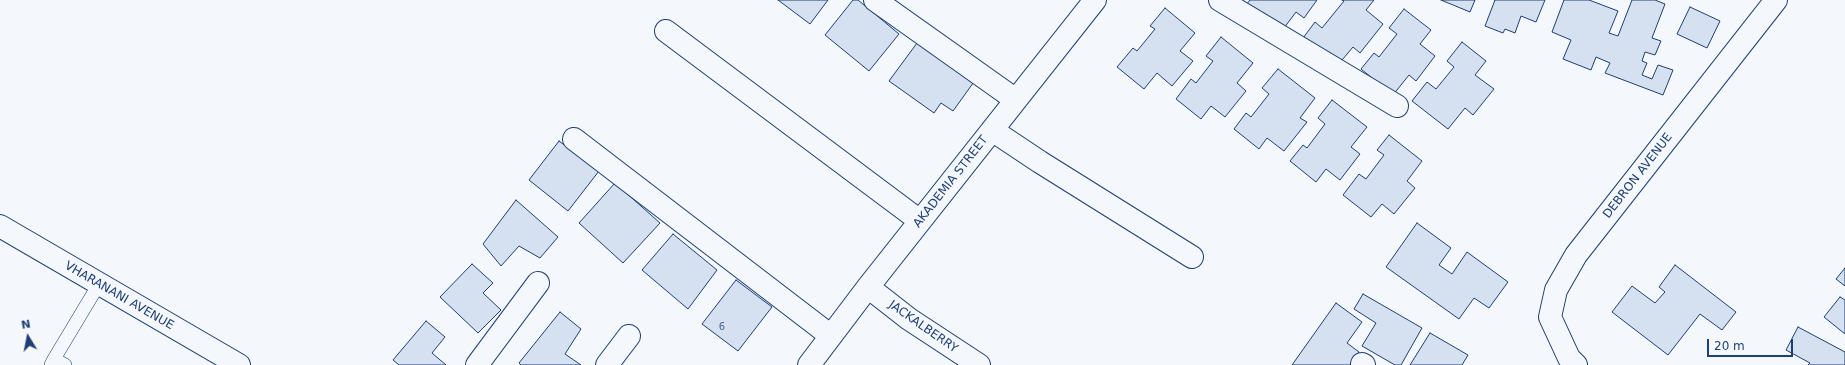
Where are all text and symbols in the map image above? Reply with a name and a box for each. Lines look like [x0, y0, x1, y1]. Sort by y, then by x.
street label: DEBRON AVENUE [1600, 131, 1676, 221]
street label: AKADEMIA STREET [911, 133, 991, 231]
street label: VHARANANI AVENUE [62, 259, 176, 333]
street label: JACKALBERRY [886, 298, 960, 356]
north arrow [8, 317, 48, 357]
text: N [20, 317, 31, 332]
house number: 6 [719, 321, 725, 333]
scale bar [1709, 331, 1795, 357]
text: 20 m [1714, 339, 1745, 353]

